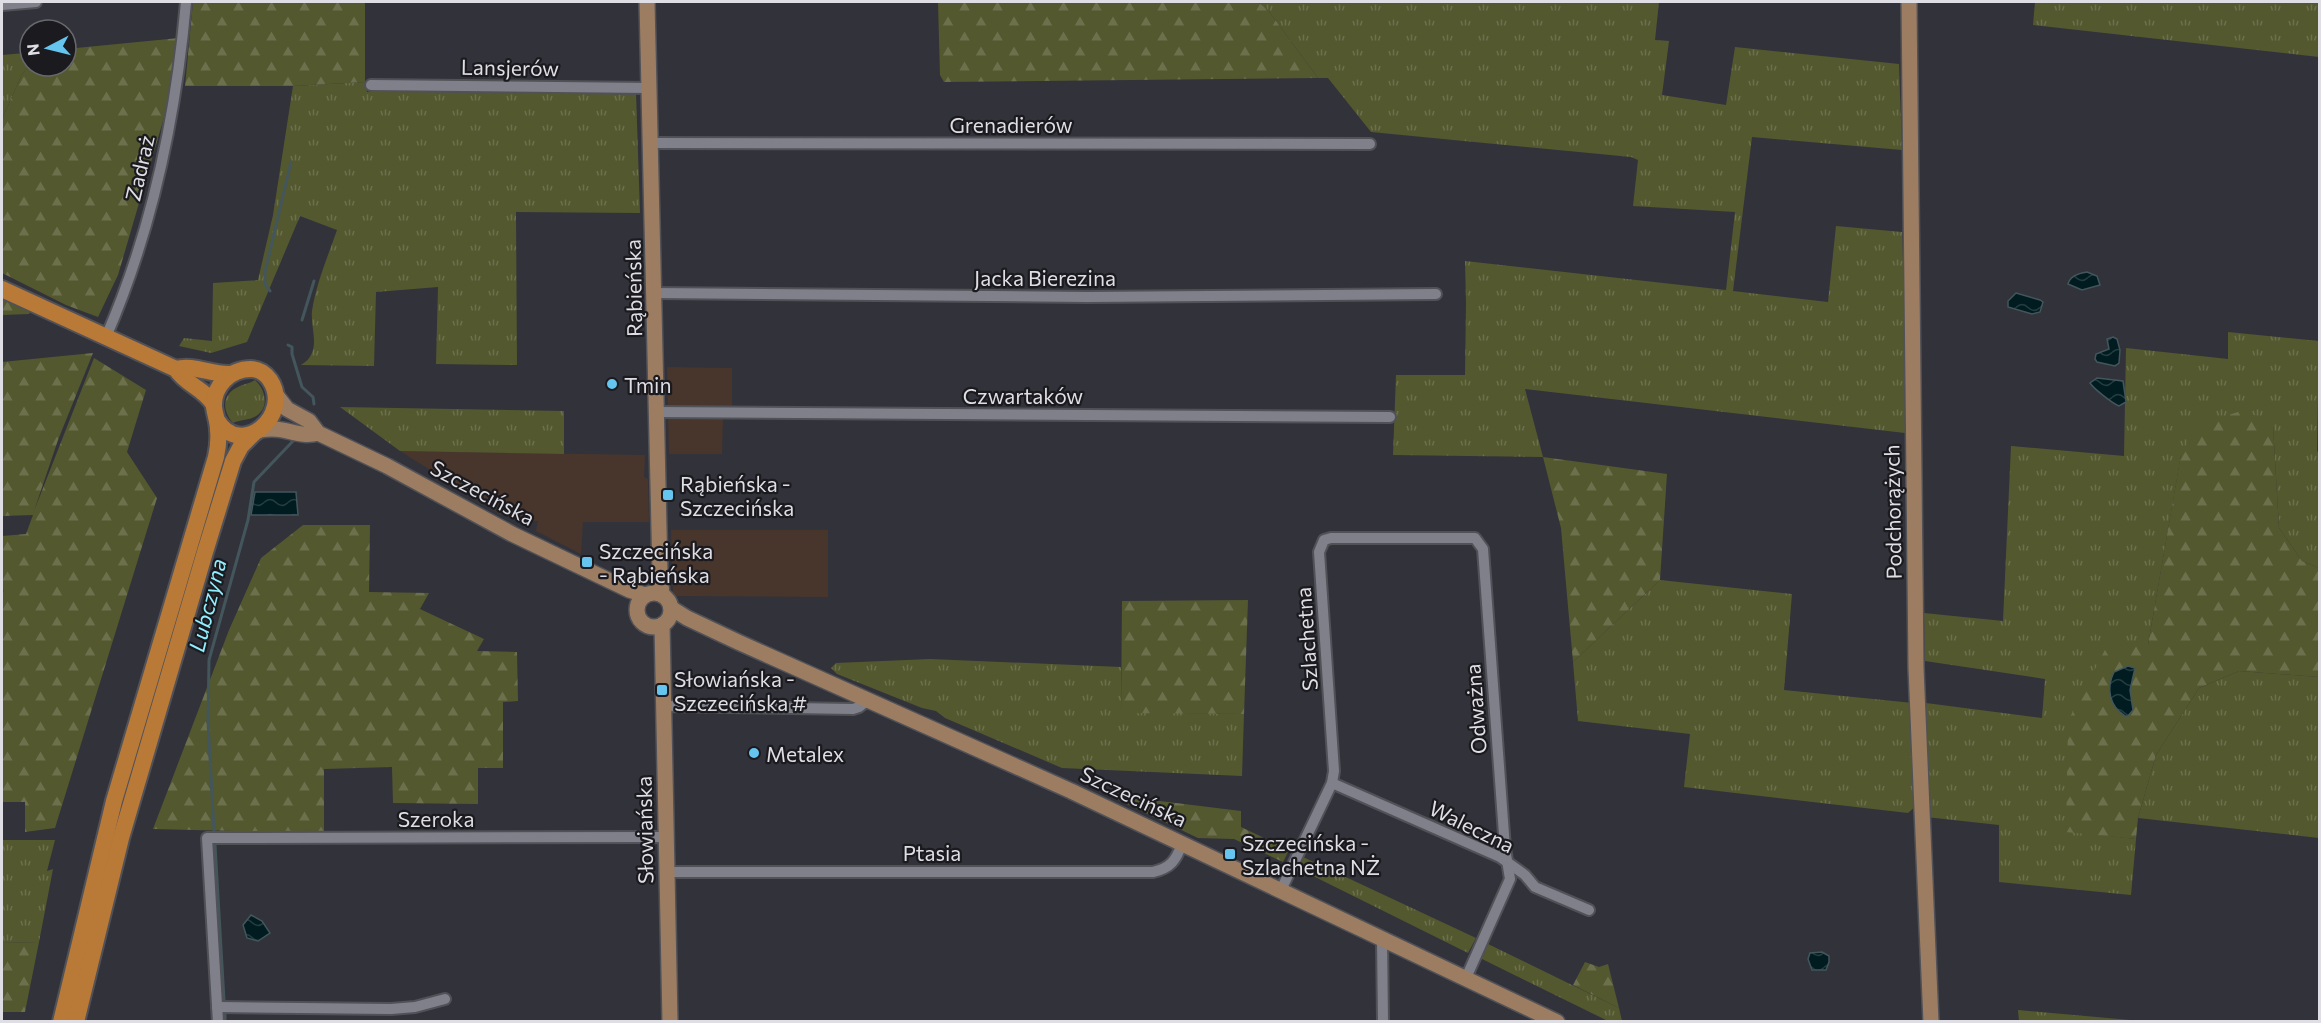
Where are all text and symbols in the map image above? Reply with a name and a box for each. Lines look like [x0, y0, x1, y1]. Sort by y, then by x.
north arrow [18, 18, 78, 78]
text: N [22, 43, 43, 57]
street label: Lansjerów [461, 54, 559, 80]
street label: Grenadierów [949, 112, 1073, 137]
street label: Zadraż [119, 133, 159, 203]
street label: Rąbieńska [620, 239, 646, 337]
street label: Jacka Bierezina [974, 265, 1116, 290]
place label: Tmin [624, 372, 671, 397]
marker: Tmin [605, 377, 619, 391]
street label: Czwartaków [963, 383, 1083, 408]
street label: Podchorążych [1878, 444, 1906, 580]
street label: Szczecińska [427, 454, 539, 530]
place label: Rąbieńska - Szczecińska [680, 471, 794, 520]
marker: Rąbieńska - Szczecińska [661, 488, 675, 502]
place label: Szczecińska - Rąbieńska [599, 538, 713, 587]
marker: Szczecińska - Rąbieńska [580, 555, 594, 569]
water label: Lubczyna [182, 556, 232, 654]
street label: Szlachetna [1290, 586, 1322, 692]
street label: Odważna [1459, 663, 1491, 755]
place label: Słowiańska - Szczecińska # [674, 666, 807, 715]
marker: Słowiańska - Szczecińska # [655, 683, 669, 697]
place label: Metalex [766, 741, 844, 766]
marker: Metalex [747, 746, 761, 760]
street label: Szczecińska [1077, 761, 1191, 831]
street label: Słowiańska [631, 776, 657, 884]
street label: Waleczna [1425, 795, 1519, 857]
street label: Szeroka [398, 806, 474, 831]
place label: Szczecińska - Szlachetna NŻ [1242, 830, 1380, 879]
street label: Ptasia [903, 840, 961, 865]
marker: Szczecińska - Szlachetna NŻ [1223, 847, 1237, 861]

